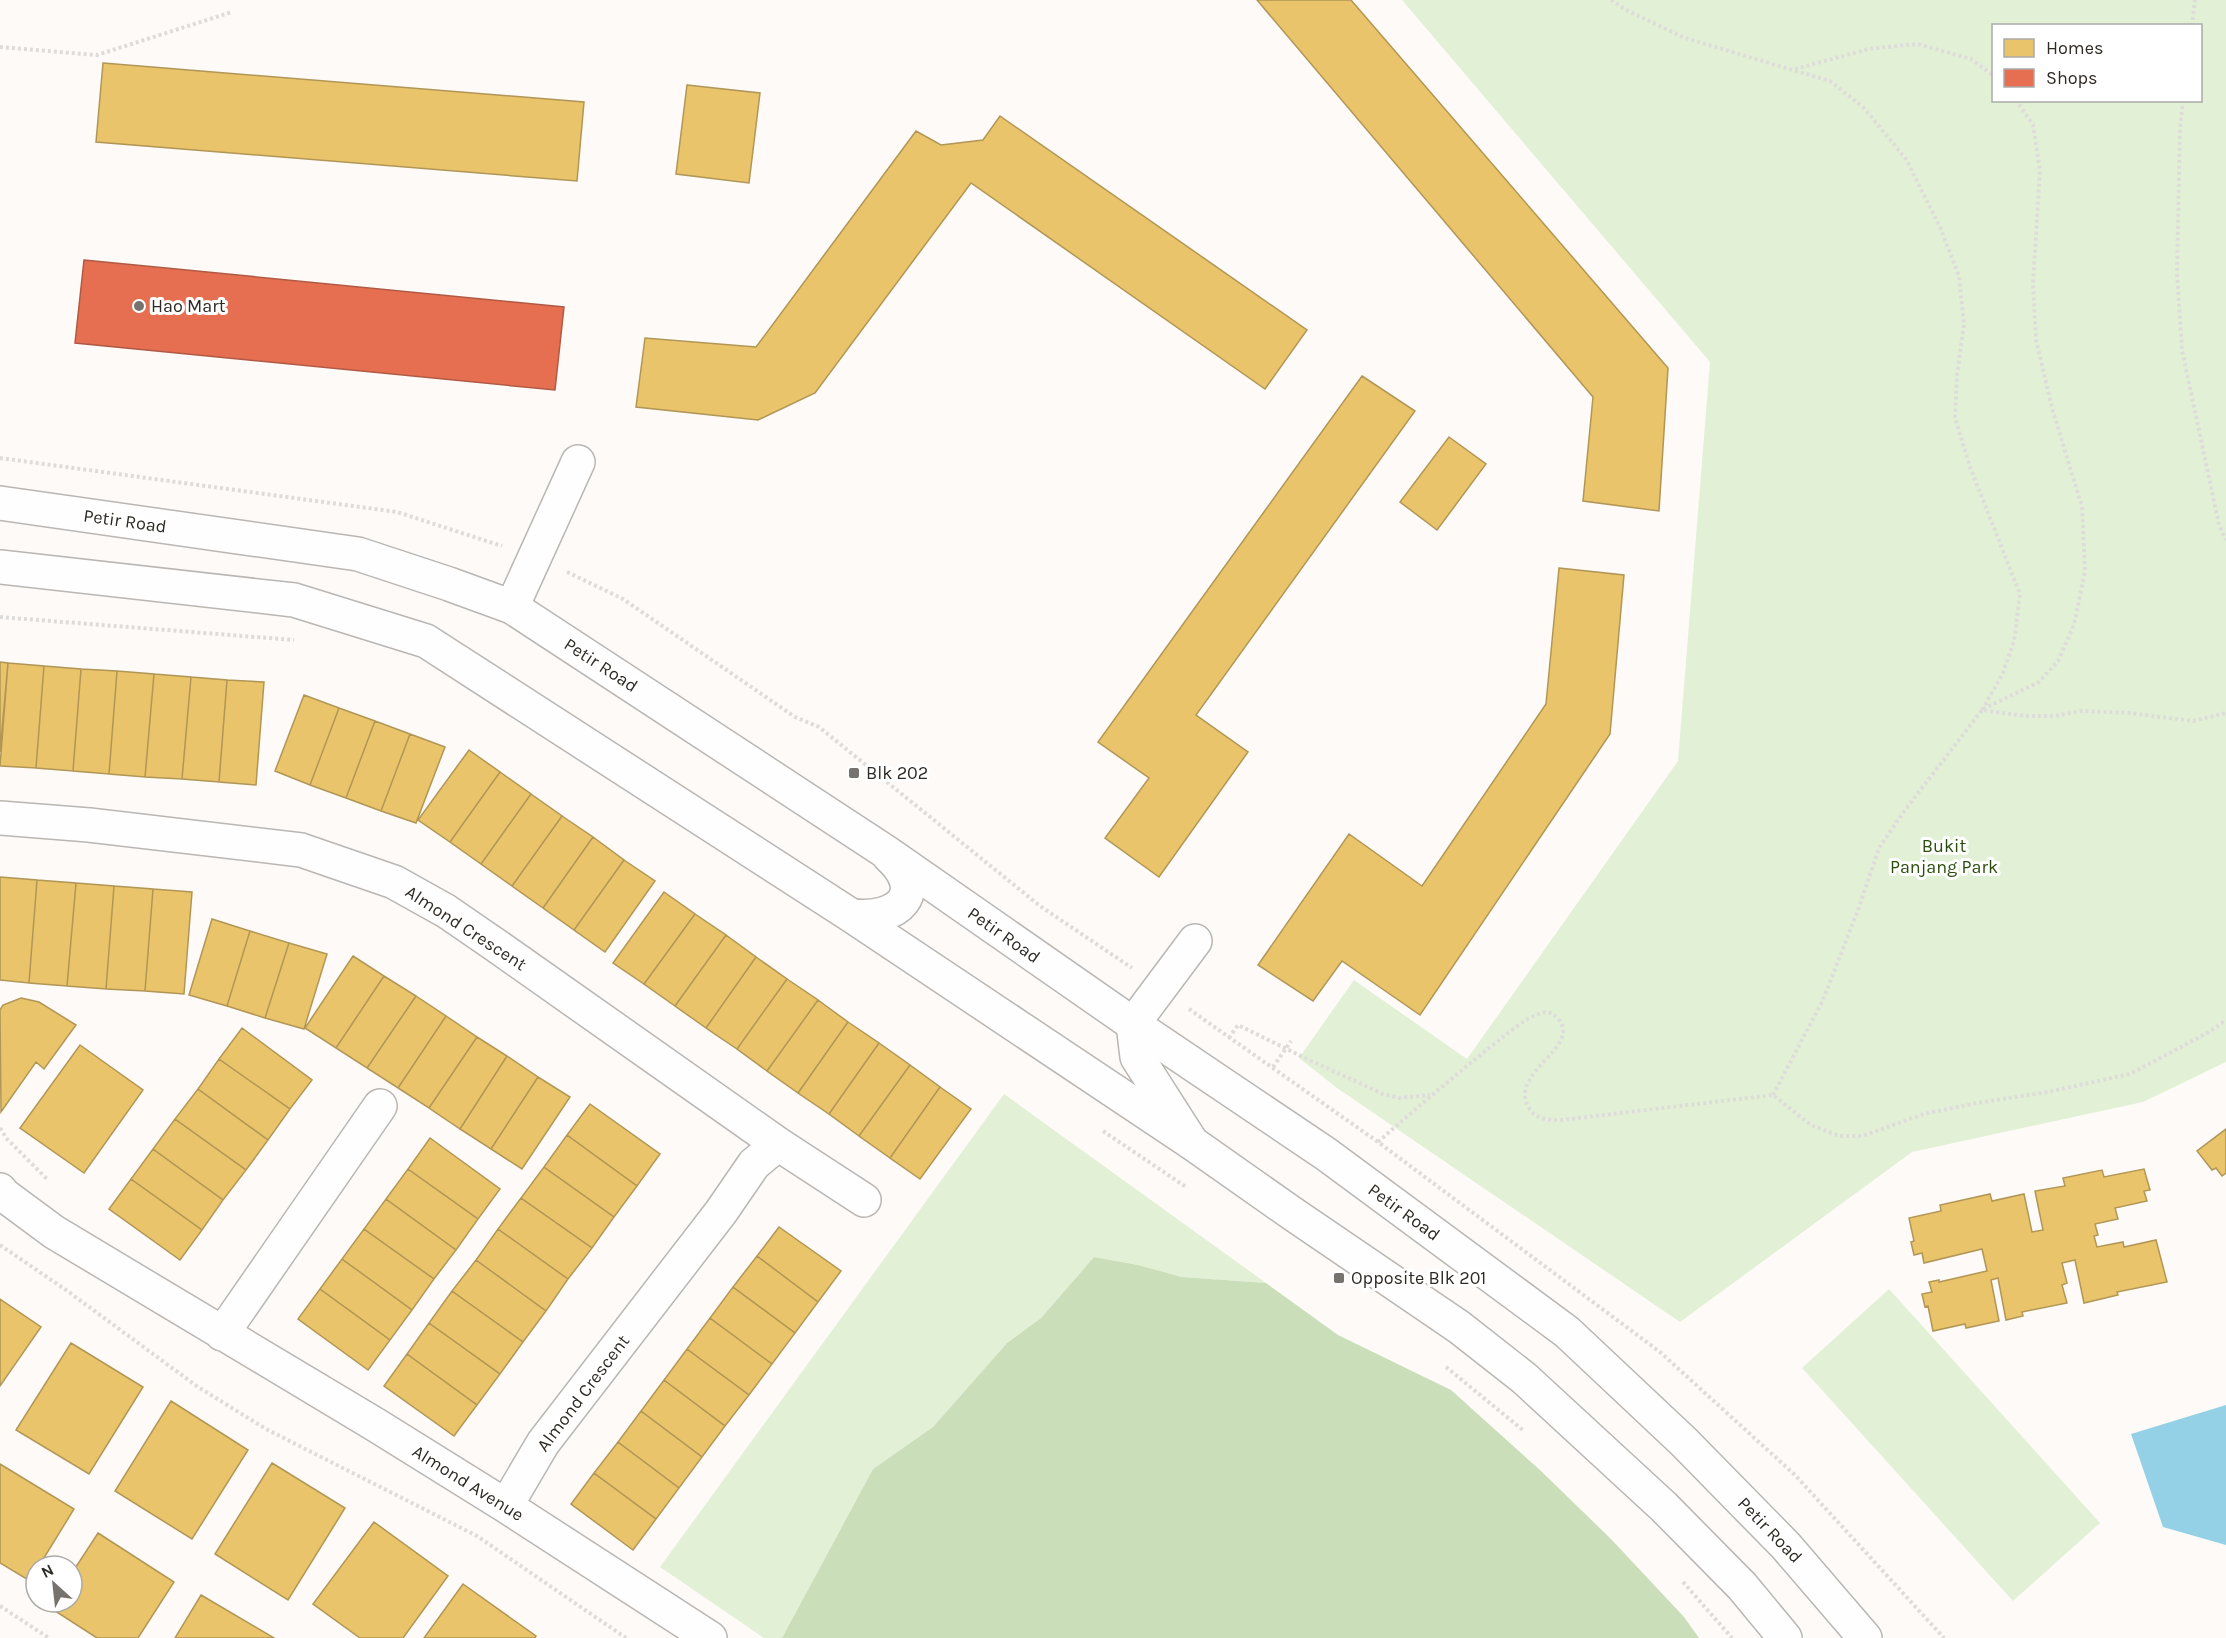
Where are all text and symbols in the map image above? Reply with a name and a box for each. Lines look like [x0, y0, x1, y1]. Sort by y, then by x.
legend [1992, 24, 2202, 102]
text: Homes [2046, 37, 2103, 59]
text: Shops [2046, 67, 2098, 89]
place label: Hao Mart [151, 295, 226, 317]
marker: Hao Mart [132, 299, 146, 313]
street label: Petir Road [82, 504, 168, 538]
street label: Petir Road [560, 633, 642, 697]
place label: Blk 202 [866, 762, 928, 784]
marker: Blk 202 [847, 766, 861, 780]
park label: Bukit Panjang Park [1890, 835, 1998, 878]
street label: Almond Crescent [401, 881, 531, 976]
street label: Petir Road [963, 902, 1045, 968]
street label: Petir Road [1364, 1179, 1444, 1245]
place label: Opposite Blk 201 [1351, 1267, 1486, 1289]
marker: Opposite Blk 201 [1332, 1271, 1346, 1285]
street label: Almond Crescent [532, 1330, 634, 1456]
street label: Almond Avenue [408, 1440, 528, 1526]
street label: Petir Road [1733, 1492, 1807, 1568]
north arrow [24, 1554, 84, 1614]
text: N [38, 1560, 57, 1582]

